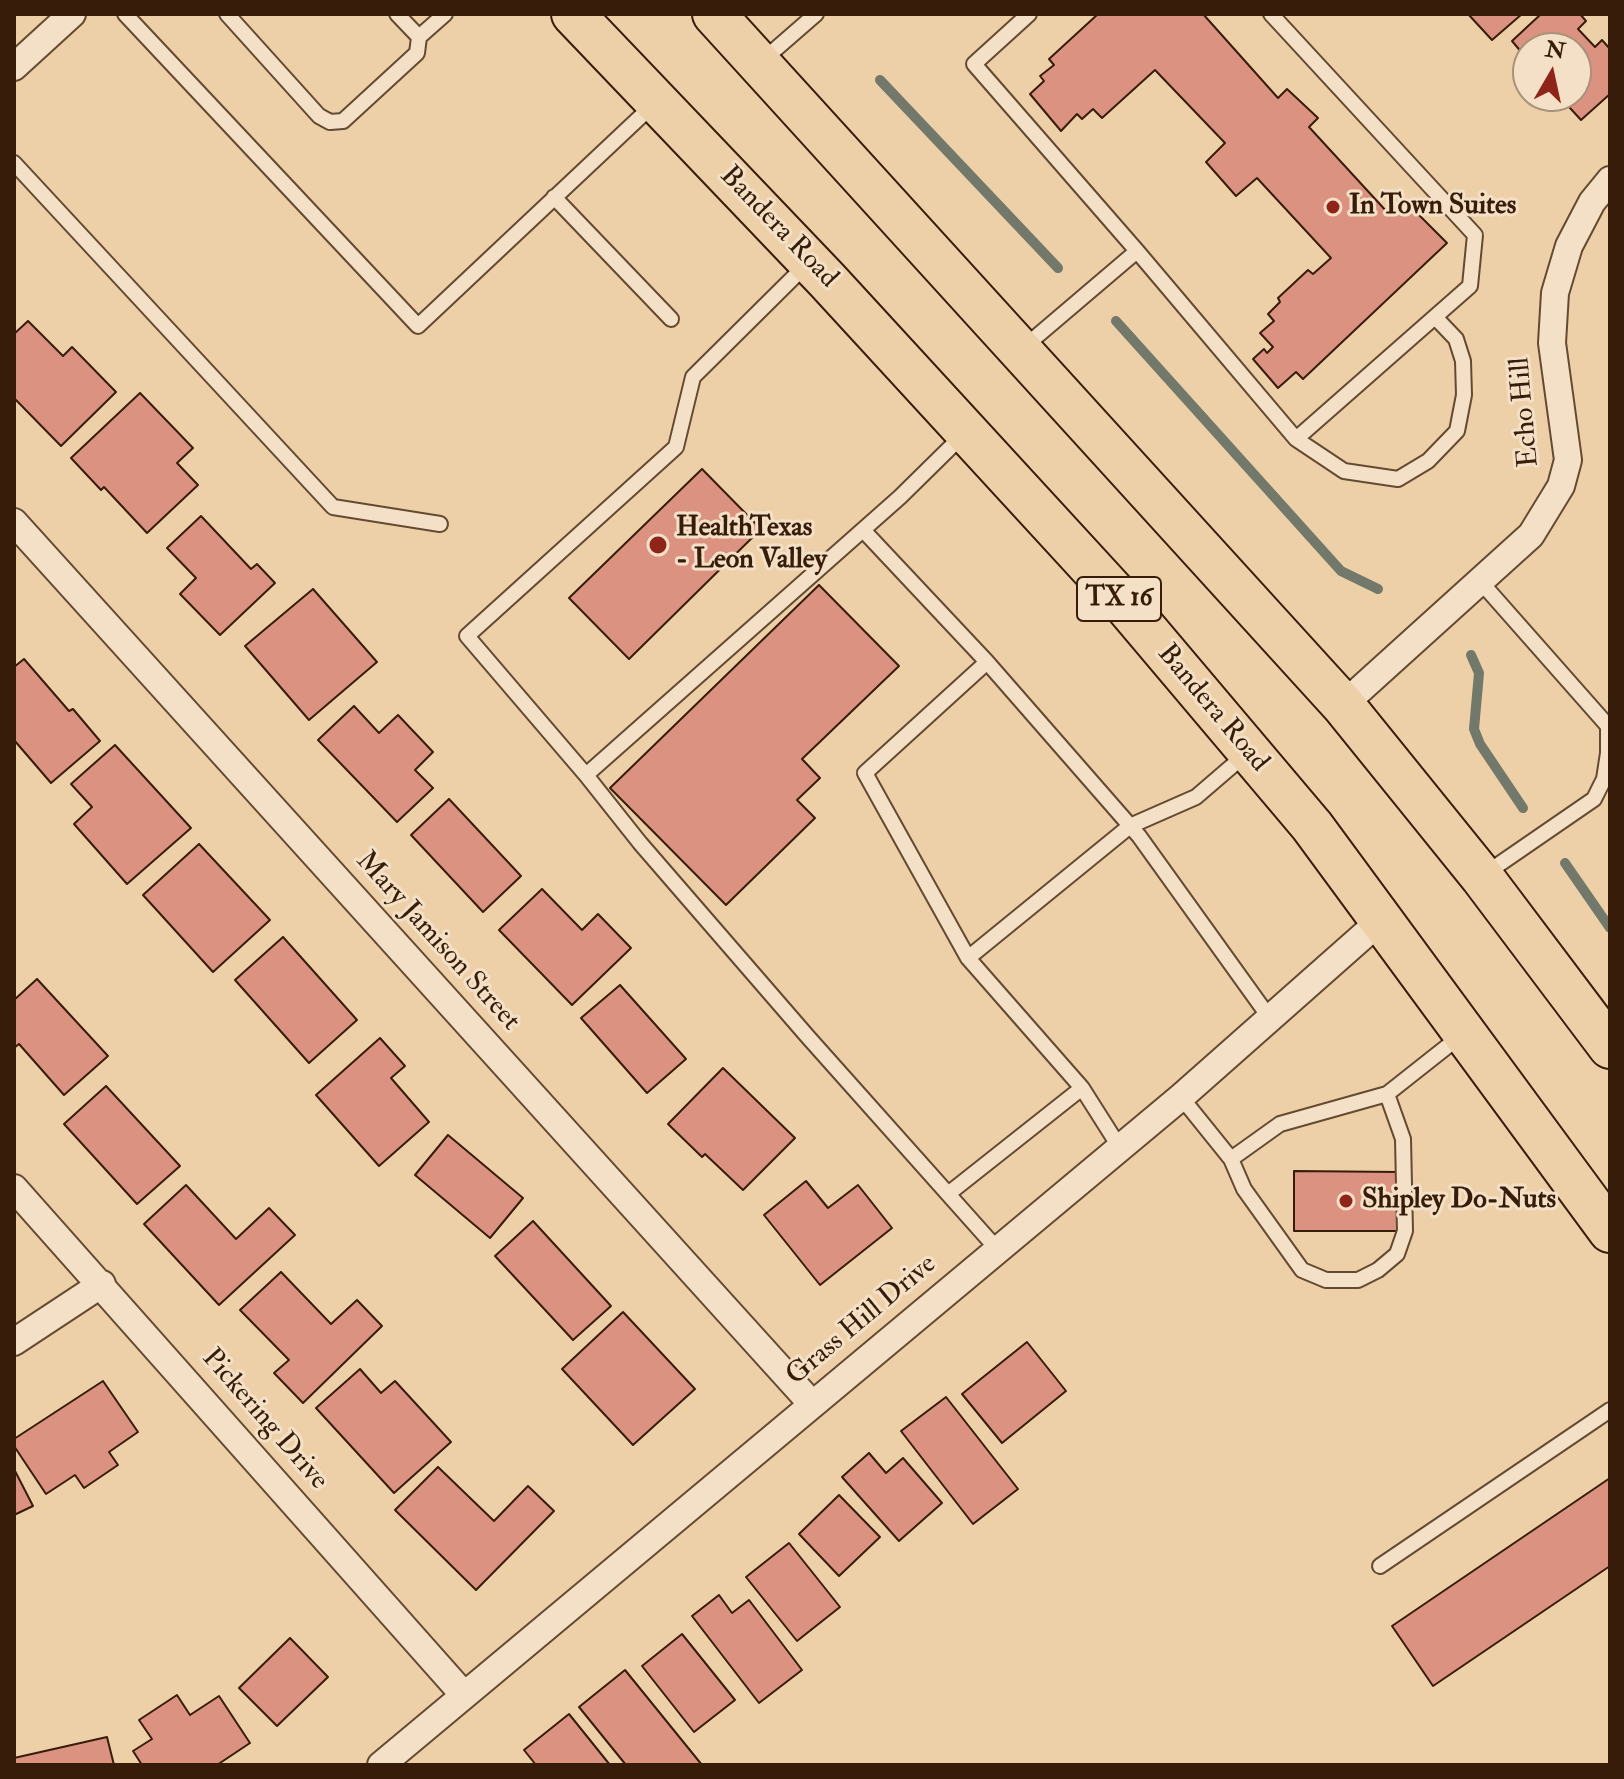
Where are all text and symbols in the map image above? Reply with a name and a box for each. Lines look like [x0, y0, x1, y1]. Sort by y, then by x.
north arrow [1512, 32, 1592, 112]
text: N [1544, 35, 1567, 66]
street label: Bandera Road [712, 160, 844, 296]
place label: In Town Suites [1349, 190, 1516, 224]
marker: In Town Suites [1324, 198, 1342, 216]
street label: Echo Hill [1504, 356, 1548, 468]
place label: HealthTexas - Leon Valley [676, 512, 827, 578]
marker: HealthTexas - Leon Valley [647, 534, 669, 556]
road number: TX 16 [1077, 577, 1161, 621]
street label: Bandera Road [1149, 638, 1275, 780]
street label: Mary Jamison Street [348, 846, 526, 1038]
place label: Shipley Do-Nuts [1362, 1184, 1556, 1218]
marker: Shipley Do-Nuts [1337, 1192, 1355, 1210]
street label: Grass Hill Drive [780, 1249, 944, 1393]
street label: Pickering Drive [194, 1343, 334, 1497]

